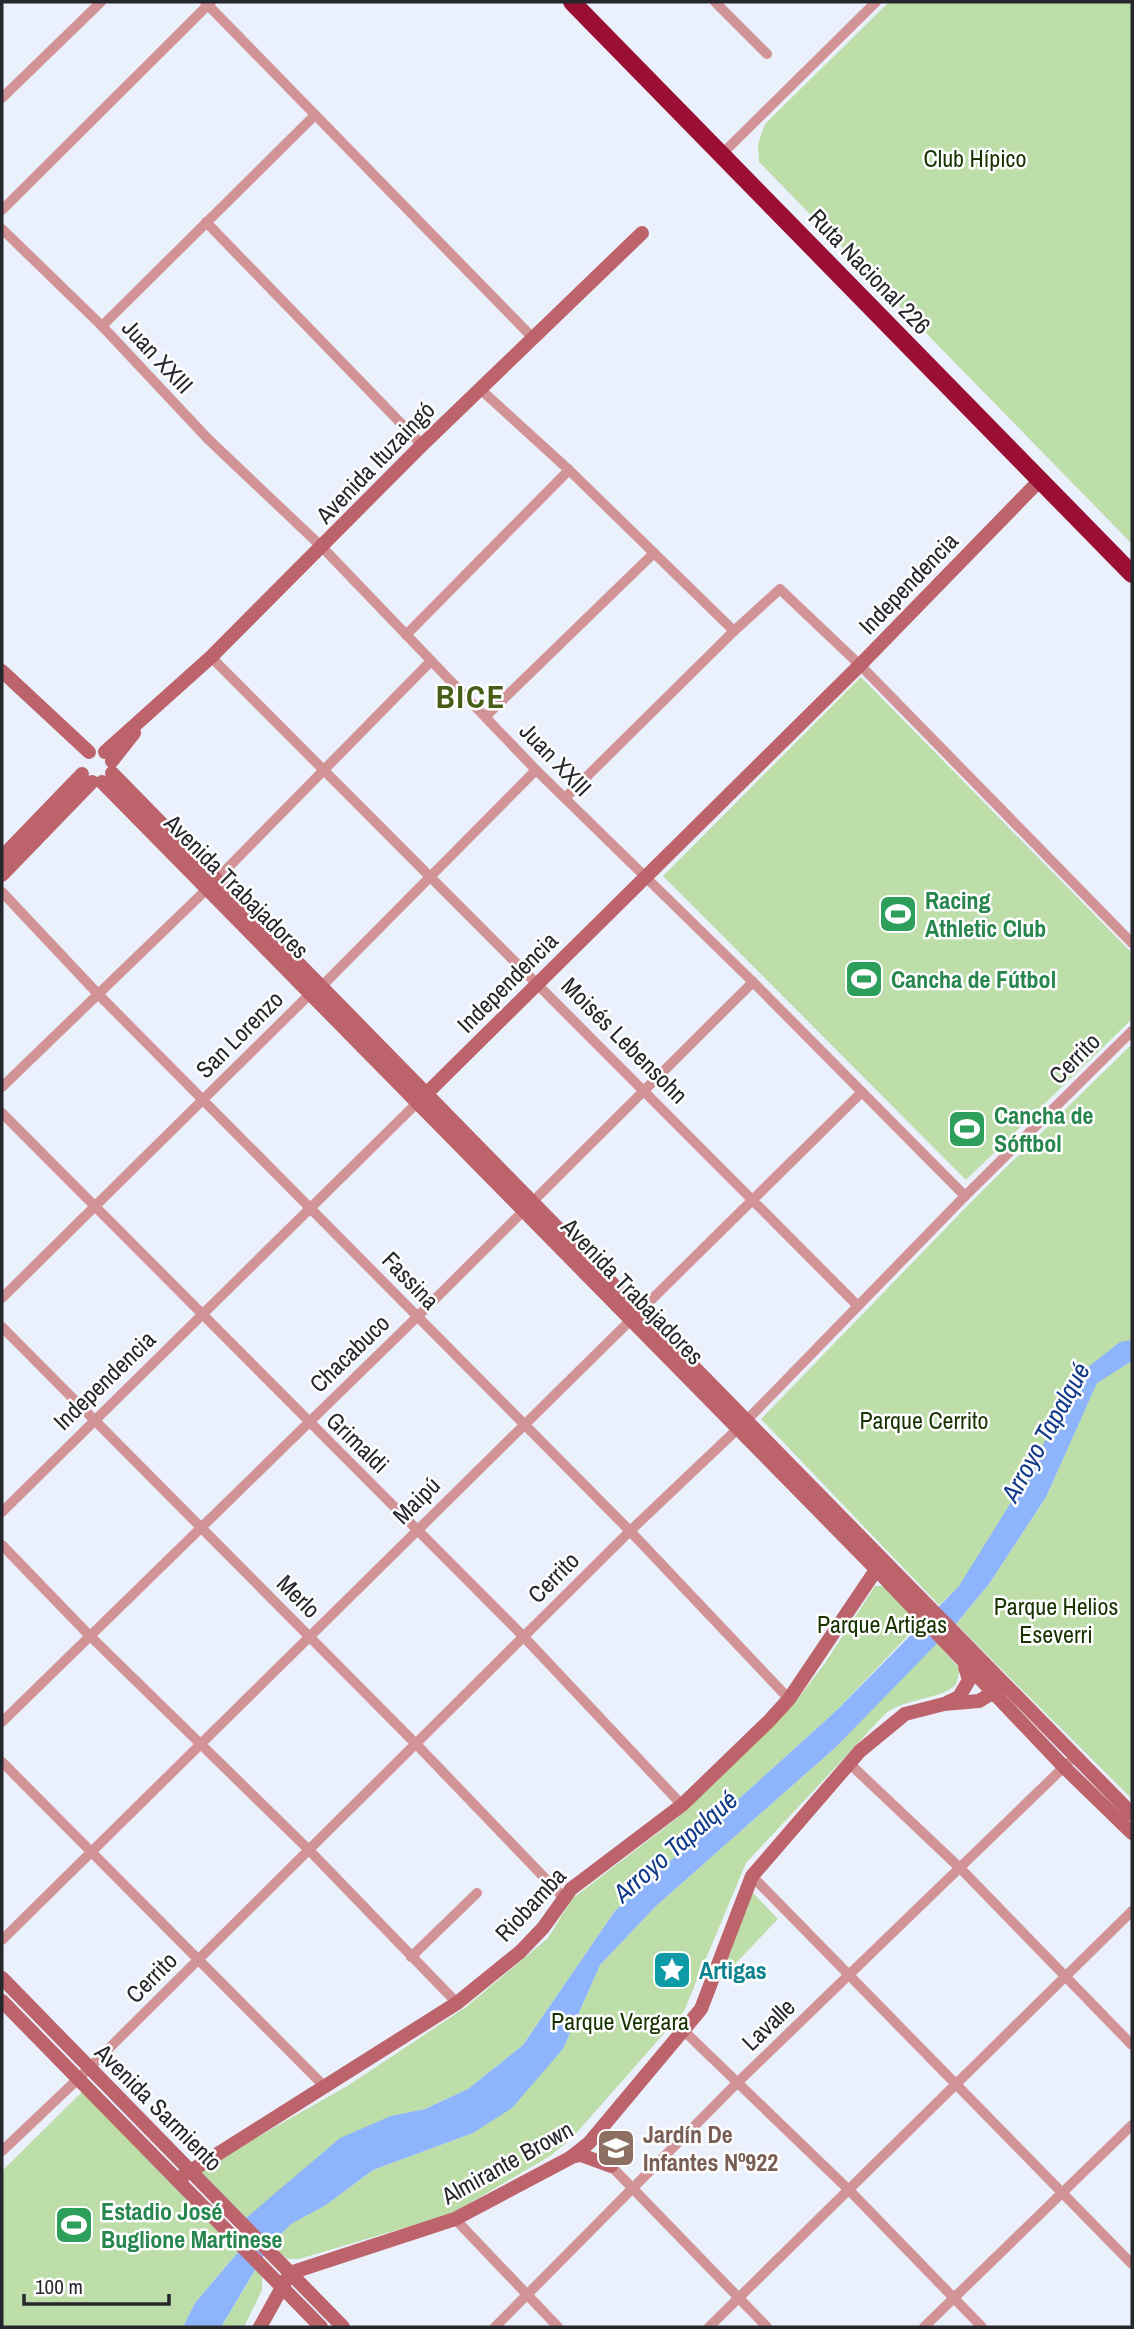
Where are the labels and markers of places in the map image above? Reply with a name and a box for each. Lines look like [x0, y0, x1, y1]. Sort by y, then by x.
place label: Racing Athletic Club [925, 884, 1046, 944]
sports icon: Racing Athletic Club [877, 893, 919, 935]
sports icon: Cancha de Fútbol [843, 958, 885, 1000]
place label: Cancha de Fútbol [891, 963, 1056, 995]
place label: Cancha de Sóftbol [994, 1099, 1094, 1159]
sports icon: Cancha de Sóftbol [946, 1108, 988, 1150]
place icon: Artigas [651, 1949, 693, 1991]
place label: Artigas [699, 1954, 767, 1986]
place label: Jardín De Infantes Nº922 [643, 2118, 778, 2178]
school or university icon: Jardín De Infantes Nº922 [595, 2127, 637, 2169]
place label: Estadio José Buglione Martinese [101, 2195, 283, 2255]
sports icon: Estadio José Buglione Martinese [53, 2204, 95, 2246]

